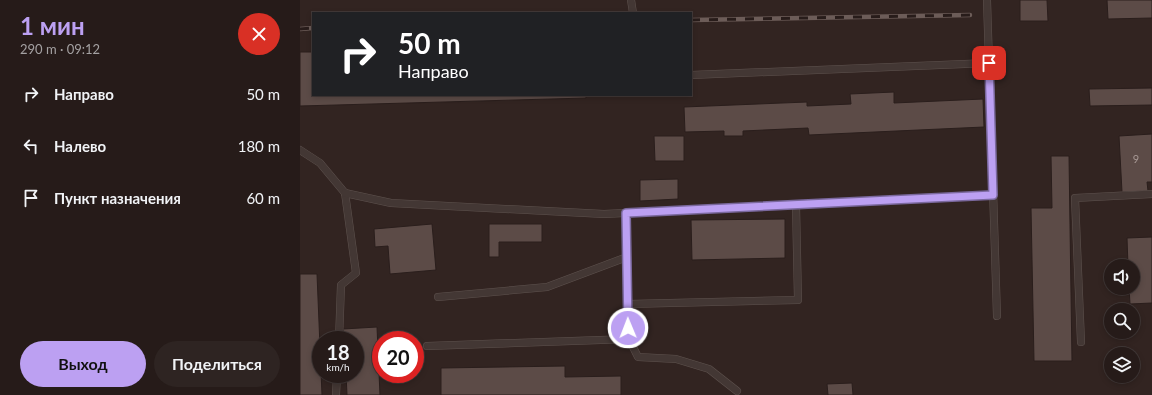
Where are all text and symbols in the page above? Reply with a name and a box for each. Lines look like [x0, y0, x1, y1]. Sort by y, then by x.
text: 1 мин [20, 11, 85, 40]
button: close [238, 13, 280, 55]
text: 50 m [398, 26, 461, 60]
icon: right [332, 28, 384, 80]
text: 290 m · 09:12 [20, 41, 100, 57]
pin [972, 46, 1006, 80]
icon: arrive [978, 52, 1000, 74]
text: Направо [398, 60, 469, 82]
icon: right [20, 83, 42, 105]
text: Направо [54, 85, 114, 103]
text: 50 m [246, 85, 280, 103]
icon: left [20, 135, 42, 157]
text: Налево [54, 137, 106, 155]
text: 180 m [238, 137, 280, 155]
house number: 9 [1133, 152, 1139, 165]
icon: arrive [20, 187, 42, 209]
text: Пункт назначения [54, 189, 181, 207]
text: 60 m [246, 189, 280, 207]
map controls [1104, 259, 1140, 383]
button: sound [1104, 259, 1140, 295]
button: search [1104, 303, 1140, 339]
position arrow [607, 307, 649, 349]
speed limit sign: 20 [372, 331, 424, 383]
text: 18 [326, 340, 350, 364]
button: Выход [20, 341, 146, 387]
button: Поделиться [154, 341, 280, 387]
button: layers [1104, 347, 1140, 383]
text: km/h [326, 361, 350, 373]

